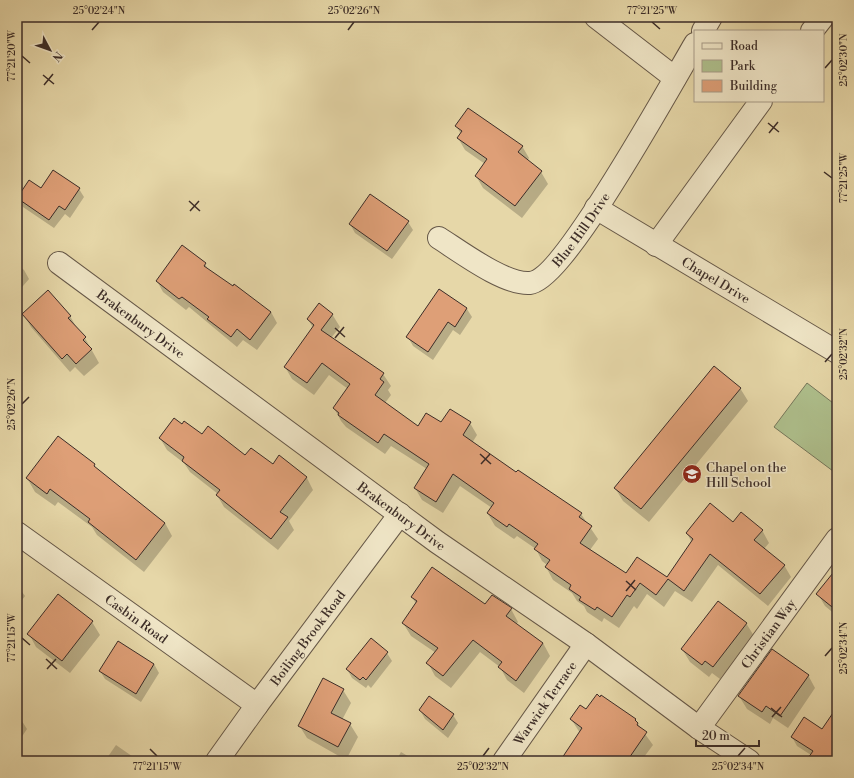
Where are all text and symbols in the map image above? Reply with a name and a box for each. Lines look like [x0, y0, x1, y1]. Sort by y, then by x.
text: 25°02'24"N [73, 5, 126, 17]
text: 25°02'26"N [328, 5, 381, 17]
text: 77°21'25"W [627, 5, 678, 17]
text: 77°21'20"W [6, 29, 18, 82]
north arrow [30, 30, 70, 70]
legend [694, 30, 824, 102]
text: 25°02'30"N [838, 33, 850, 86]
text: Road [730, 39, 758, 54]
text: N [48, 48, 65, 64]
text: Park [730, 59, 756, 74]
text: Building [729, 79, 778, 94]
text: 77°21'25"W [838, 152, 850, 203]
street label: Blue Hill Drive [549, 189, 614, 271]
street label: Chapel Drive [678, 254, 753, 308]
street label: Brakenbury Drive [93, 286, 188, 362]
text: 25°02'32"N [838, 328, 850, 380]
text: 25°02'26"N [6, 377, 18, 430]
place label: Chapel on the Hill School [706, 460, 787, 491]
school or university icon: Chapel on the Hill School [681, 463, 703, 485]
street label: Brakenbury Drive [353, 478, 449, 555]
street label: Boiling Brook Road [267, 587, 349, 690]
street label: Casbin Road [101, 592, 171, 648]
street label: Christian Way [738, 596, 800, 672]
text: 77°21'15"W [6, 613, 18, 662]
text: 25°02'34"N [838, 621, 850, 674]
street label: Warwick Terrace [510, 658, 581, 749]
scale bar [696, 722, 759, 748]
text: 20 m [702, 729, 730, 744]
text: 77°21'15"W [133, 761, 182, 773]
text: 25°02'32"N [457, 761, 509, 773]
text: 25°02'34"N [712, 761, 765, 773]

